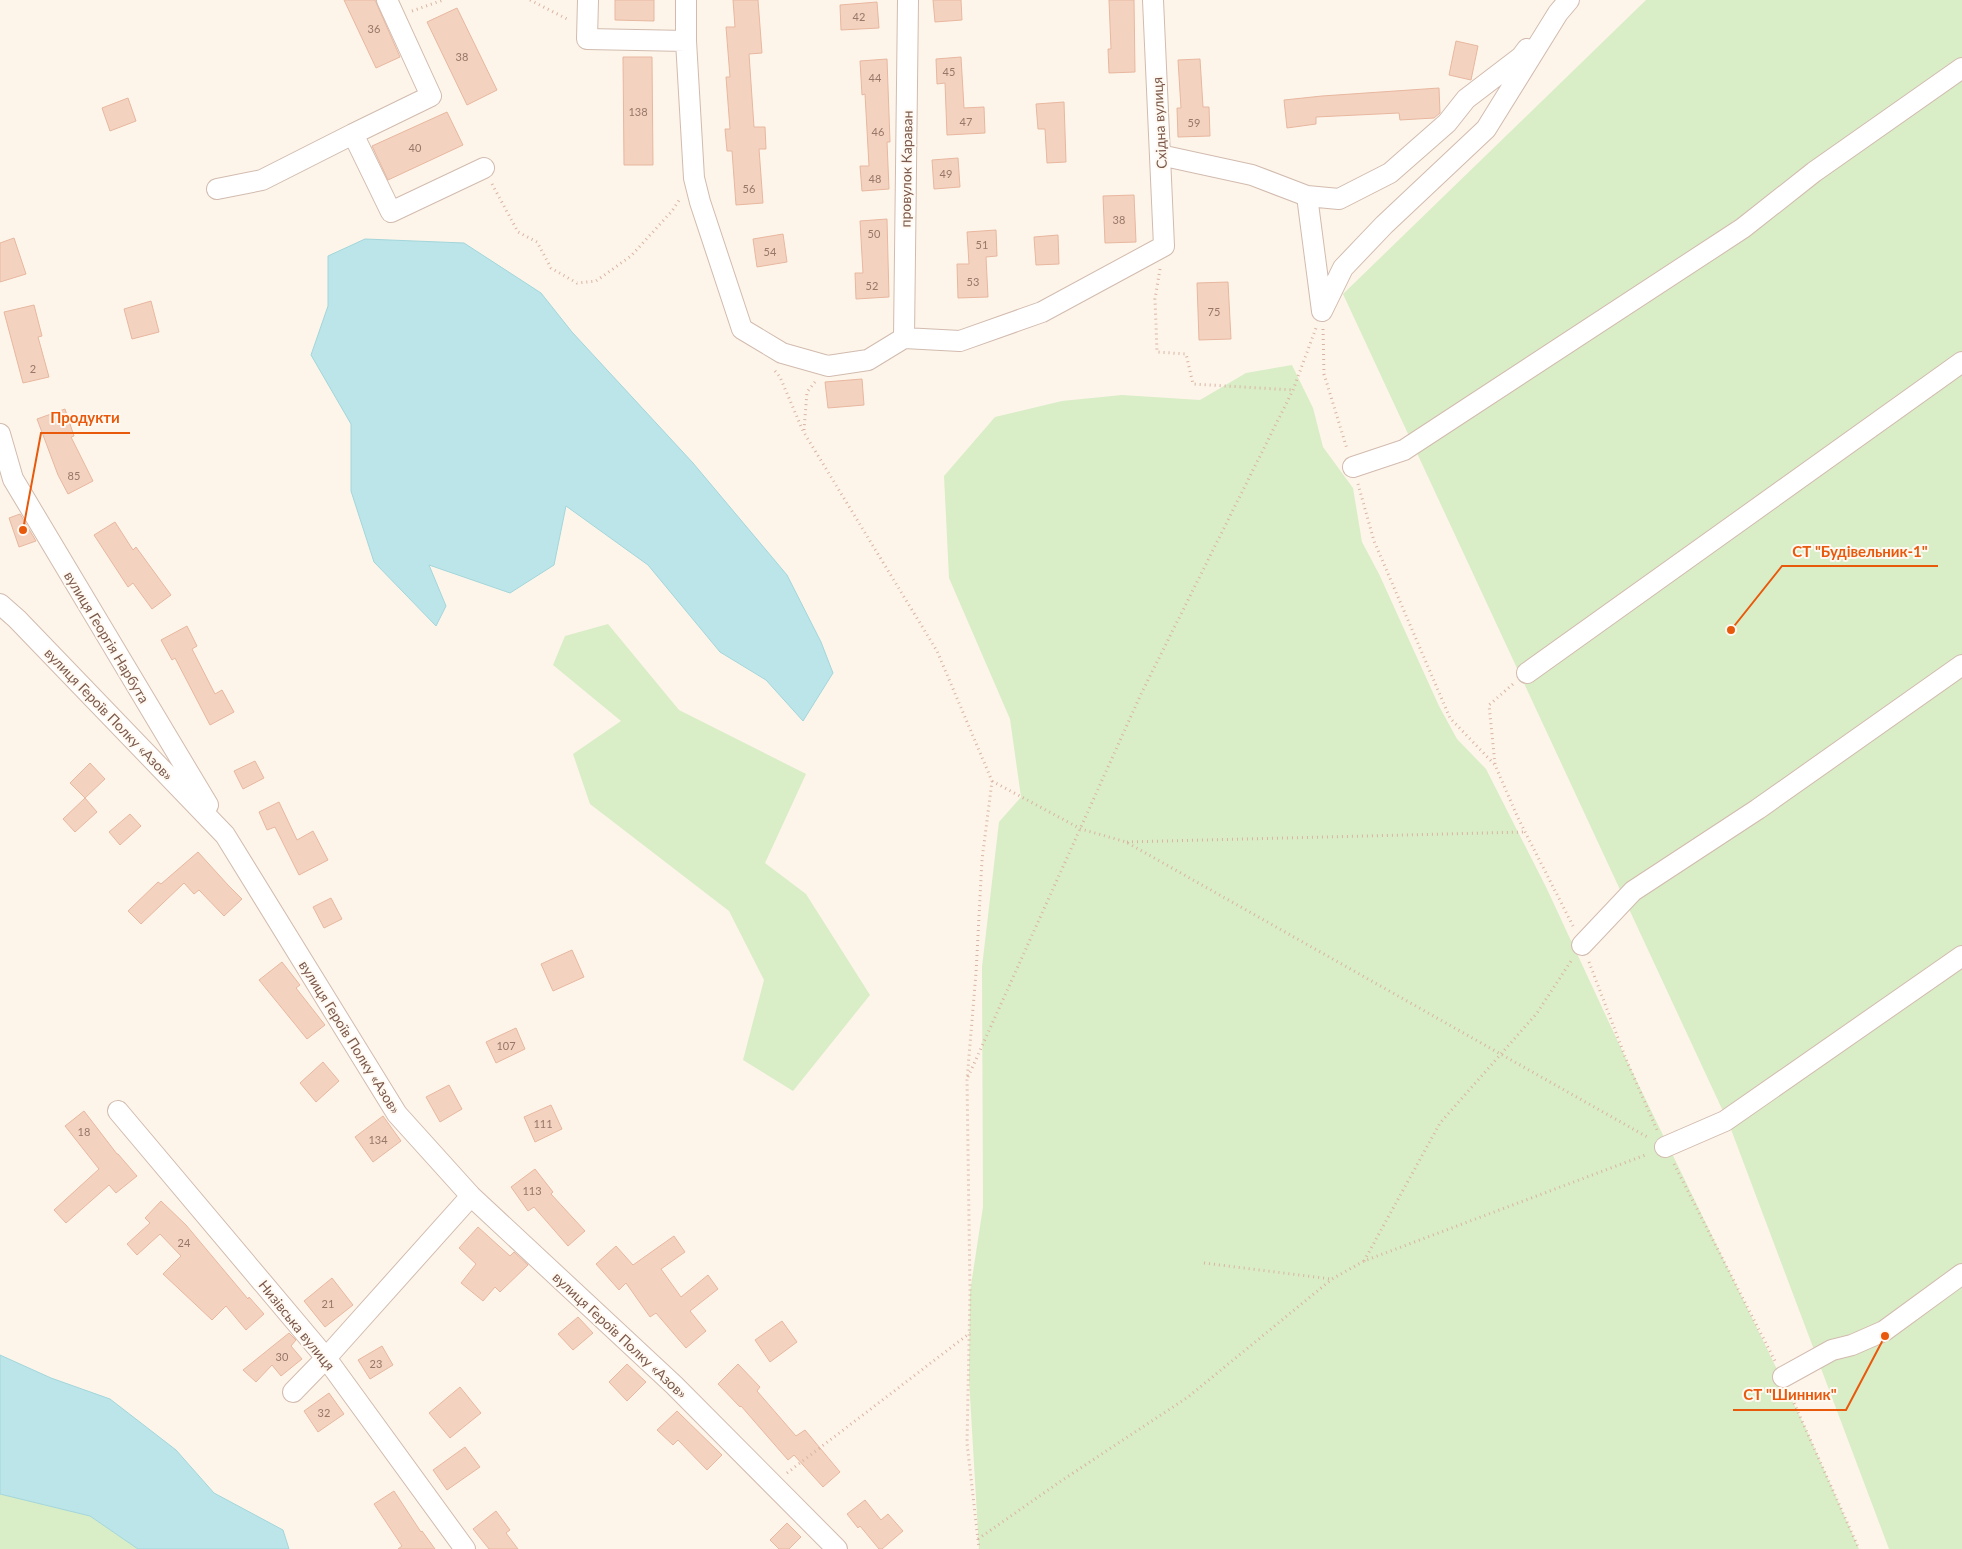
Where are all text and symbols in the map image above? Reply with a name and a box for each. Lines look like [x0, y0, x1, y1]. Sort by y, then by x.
house number: 42 [853, 10, 865, 23]
house number: 36 [368, 22, 380, 35]
house number: 38 [456, 50, 468, 63]
house number: 45 [943, 65, 955, 78]
house number: 44 [869, 71, 882, 84]
street label: Східна вулиця [1148, 77, 1170, 169]
house number: 138 [628, 105, 648, 118]
street label: провулок Караван [896, 110, 916, 228]
house number: 47 [960, 115, 972, 128]
house number: 59 [1188, 116, 1200, 129]
house number: 46 [872, 125, 884, 138]
house number: 40 [409, 141, 422, 154]
house number: 49 [940, 167, 952, 180]
house number: 48 [869, 172, 881, 185]
house number: 56 [743, 182, 755, 195]
house number: 38 [1113, 213, 1125, 226]
house number: 50 [868, 227, 881, 240]
house number: 51 [976, 238, 988, 251]
house number: 54 [764, 245, 777, 258]
house number: 53 [967, 275, 979, 288]
house number: 52 [866, 279, 878, 292]
house number: 75 [1208, 305, 1220, 318]
house number: 2 [30, 362, 36, 375]
callout: Продукти [41, 403, 130, 433]
text: Продукти [50, 408, 120, 426]
house number: 85 [68, 469, 80, 482]
callout: СТ "Будівельник-1" [1782, 536, 1938, 566]
text: СТ "Будівельник-1" [1792, 542, 1928, 560]
street label: вулиця Георгія Нарбута [61, 568, 153, 706]
street label: вулиця Героїв Полку «Азов» [41, 644, 177, 784]
street label: вулиця Героїв Полку «Азов» [296, 957, 404, 1117]
house number: 107 [496, 1039, 516, 1052]
house number: 111 [533, 1117, 553, 1130]
house number: 18 [78, 1125, 90, 1138]
house number: 134 [368, 1133, 388, 1146]
house number: 113 [522, 1184, 542, 1197]
house number: 24 [178, 1236, 191, 1249]
street label: вулиця Героїв Полку «Азов» [549, 1268, 691, 1402]
street label: Низівська вулиця [255, 1276, 339, 1374]
house number: 21 [322, 1297, 334, 1310]
house number: 30 [276, 1350, 289, 1363]
house number: 23 [370, 1357, 382, 1370]
callout: СТ "Шинник" [1733, 1380, 1846, 1410]
text: СТ "Шинник" [1743, 1385, 1837, 1403]
house number: 32 [318, 1406, 330, 1419]

